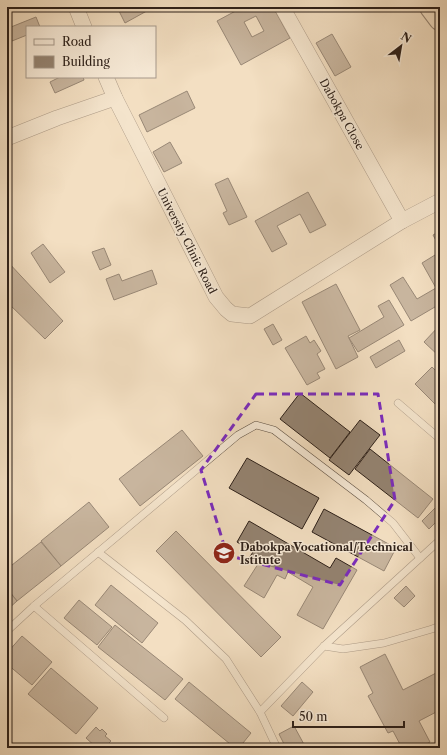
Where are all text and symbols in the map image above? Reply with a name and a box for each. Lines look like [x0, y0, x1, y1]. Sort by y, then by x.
legend [26, 26, 156, 78]
north arrow [381, 26, 421, 66]
text: N [398, 29, 414, 46]
text: Road [62, 34, 92, 49]
text: Building [62, 54, 110, 69]
street label: Dabokpa Close [317, 76, 367, 152]
street label: University Clinic Road [154, 186, 220, 296]
school or university icon: Dabokpa Vocational/Technical Istitute [211, 540, 237, 566]
place label: Dabokpa Vocational/Technical Istitute [240, 540, 413, 567]
scale bar [293, 703, 404, 729]
text: 50 m [299, 709, 328, 724]

